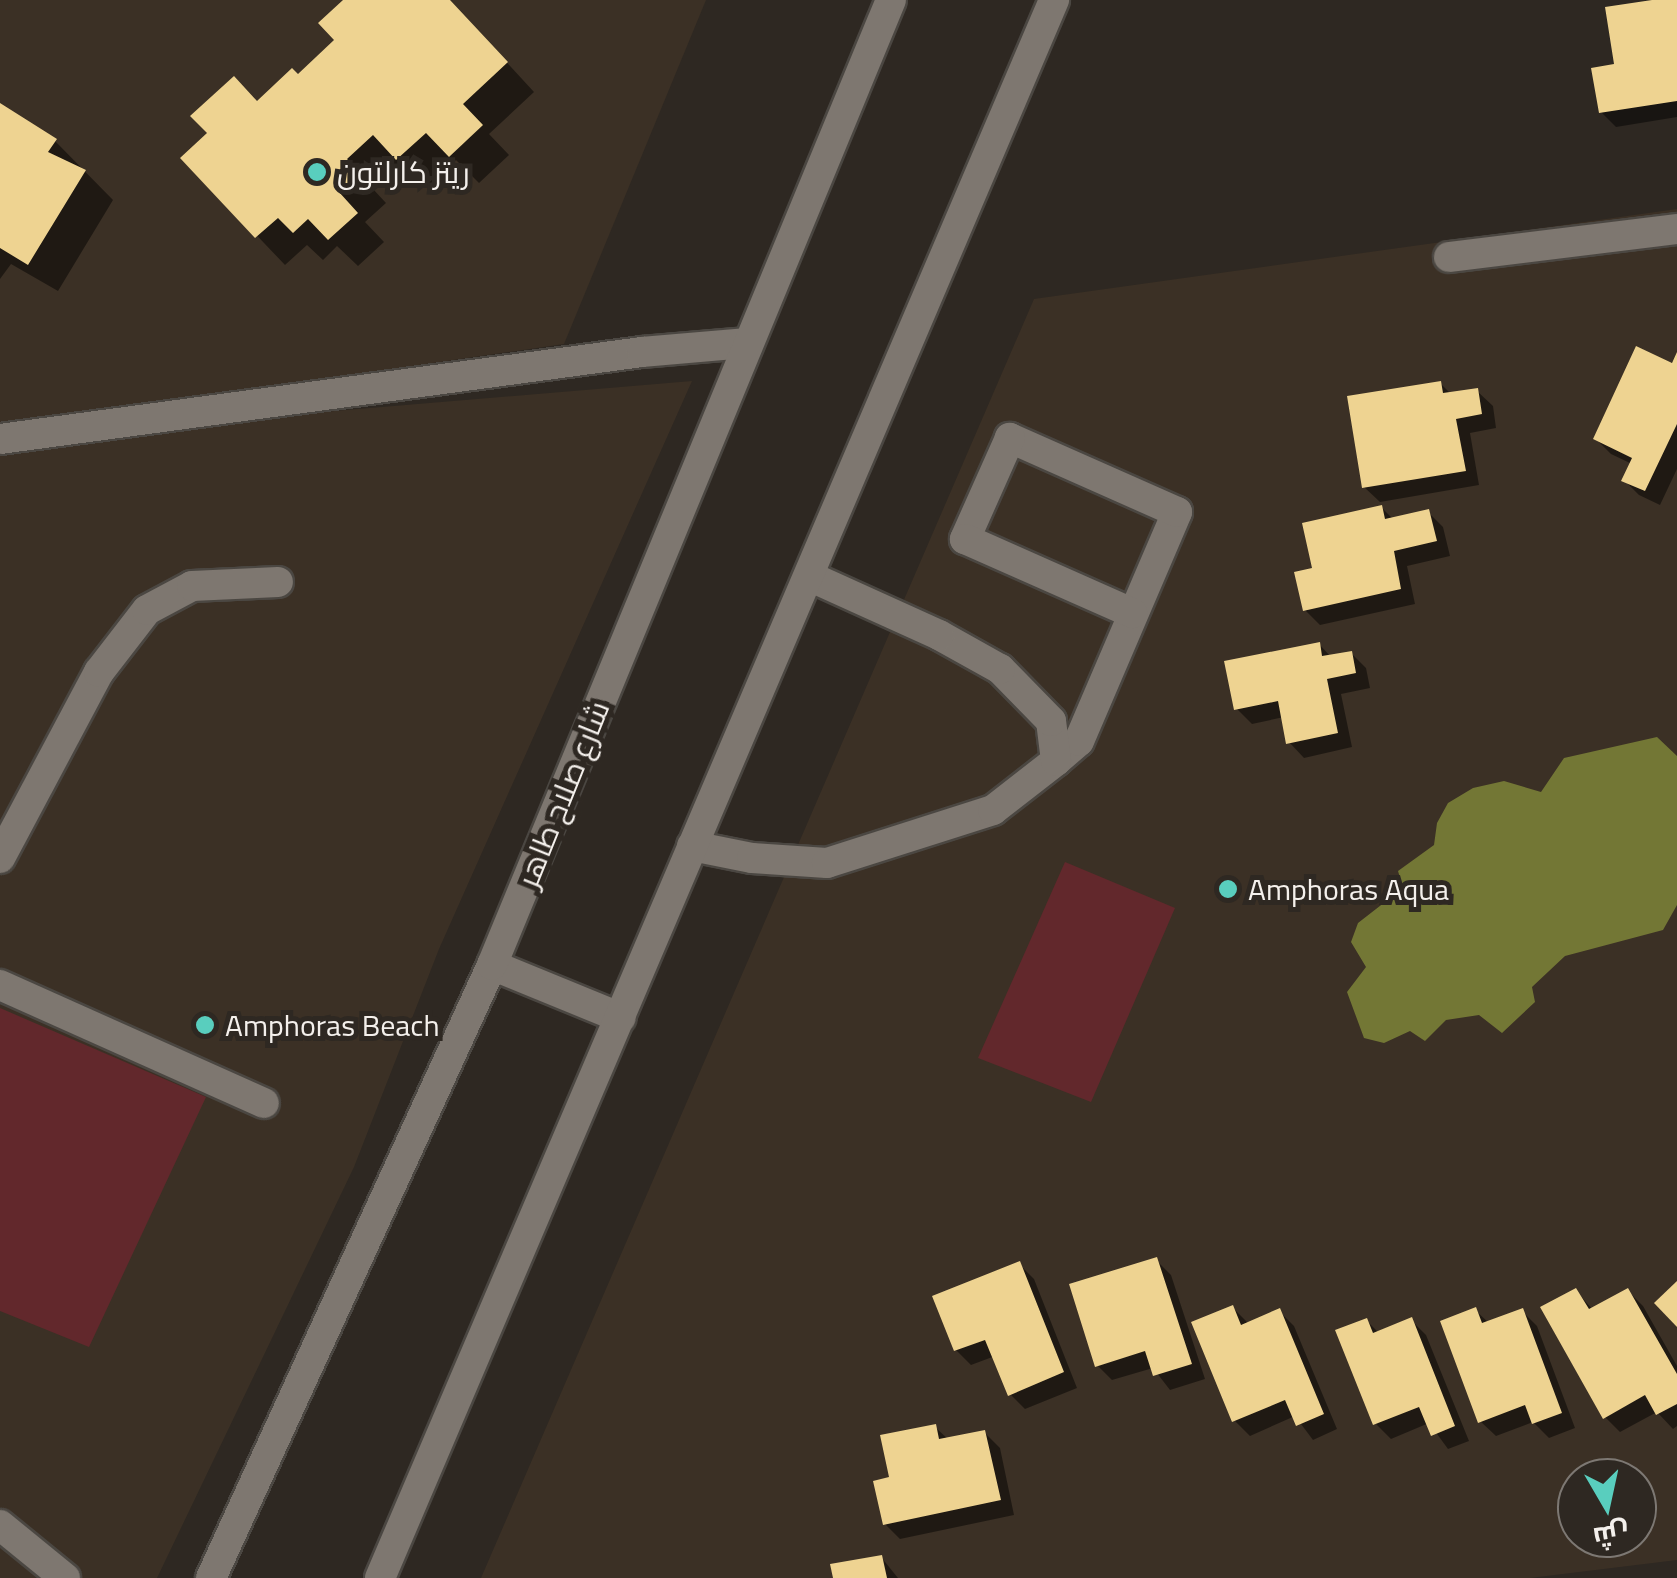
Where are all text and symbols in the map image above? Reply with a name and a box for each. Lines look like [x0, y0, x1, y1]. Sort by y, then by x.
place label: ريتز كارلتون [337, 154, 470, 190]
marker: ريتز كارلتون [306, 161, 328, 183]
street label: شارع صلاح طاهر [509, 696, 617, 892]
place label: Amphoras Aqua [1248, 871, 1449, 907]
marker: Amphoras Aqua [1217, 878, 1239, 900]
place label: Amphoras Beach [225, 1007, 440, 1043]
marker: Amphoras Beach [194, 1014, 216, 1036]
north arrow [1557, 1458, 1657, 1558]
text: ش [1590, 1512, 1633, 1560]

